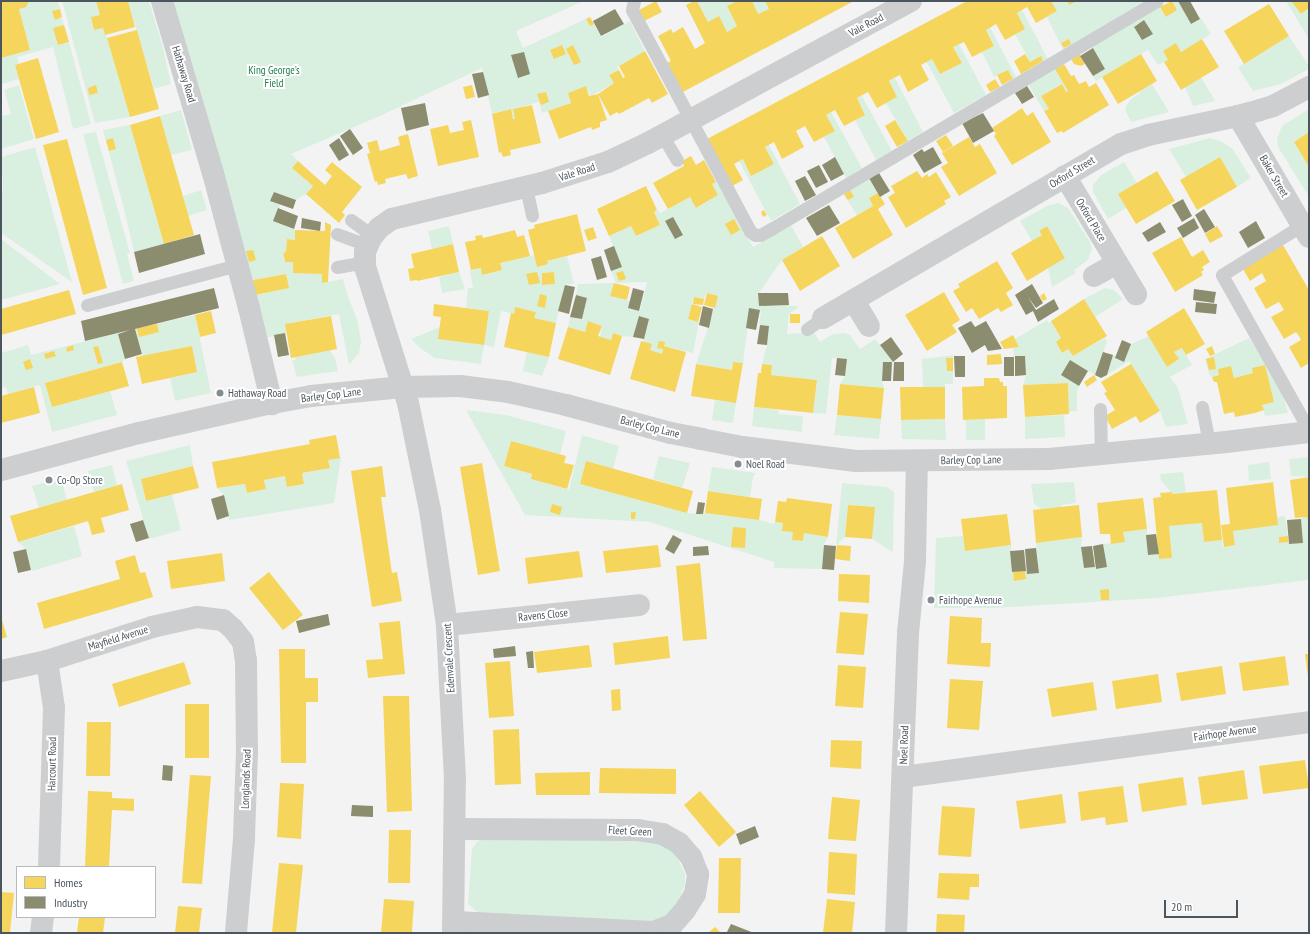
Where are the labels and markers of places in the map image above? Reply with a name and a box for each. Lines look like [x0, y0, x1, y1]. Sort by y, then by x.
place label: Hathaway Road [228, 386, 287, 400]
marker: Hathaway Road [215, 388, 225, 398]
place label: Noel Road [746, 457, 785, 471]
marker: Noel Road [733, 459, 743, 469]
place label: Co-Op Store [57, 473, 103, 487]
marker: Co-Op Store [44, 475, 54, 485]
place label: Fairhope Avenue [939, 593, 1002, 607]
marker: Fairhope Avenue [926, 595, 936, 605]

